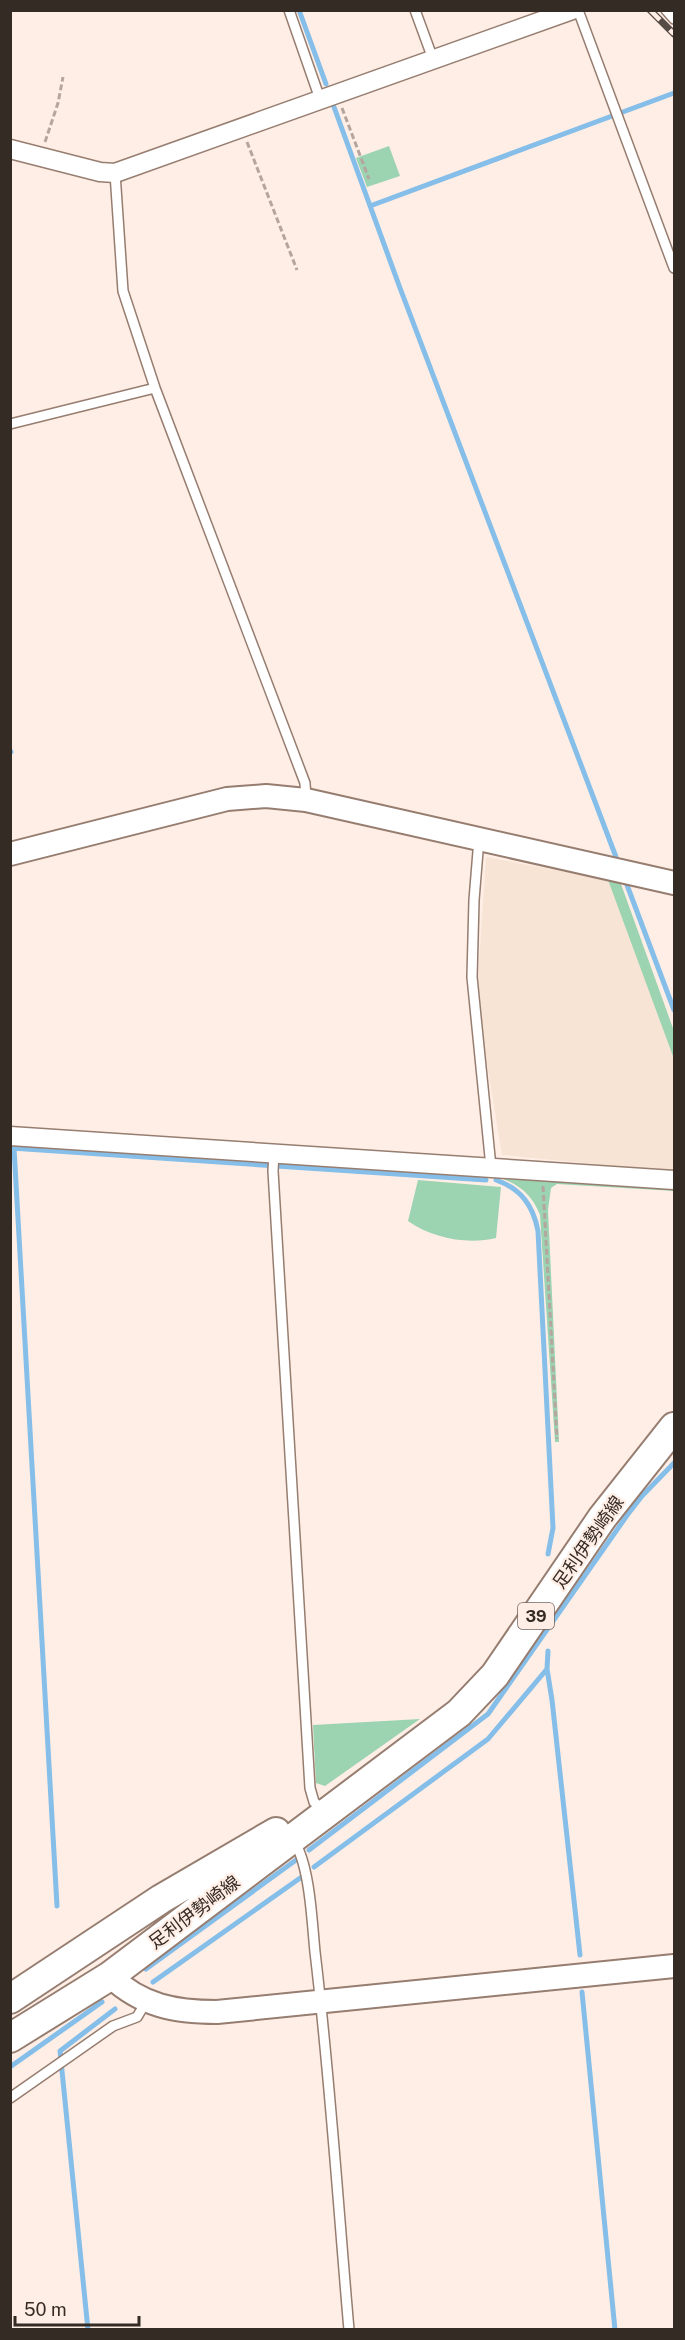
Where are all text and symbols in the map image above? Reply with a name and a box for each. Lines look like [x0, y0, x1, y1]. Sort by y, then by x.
street label: 足利伊勢崎線 [548, 1492, 628, 1592]
road number: 39 [518, 1603, 554, 1629]
street label: 足利伊勢崎線 [145, 1871, 243, 1953]
scale bar [15, 2289, 140, 2327]
text: 50 m [24, 2299, 67, 2320]

